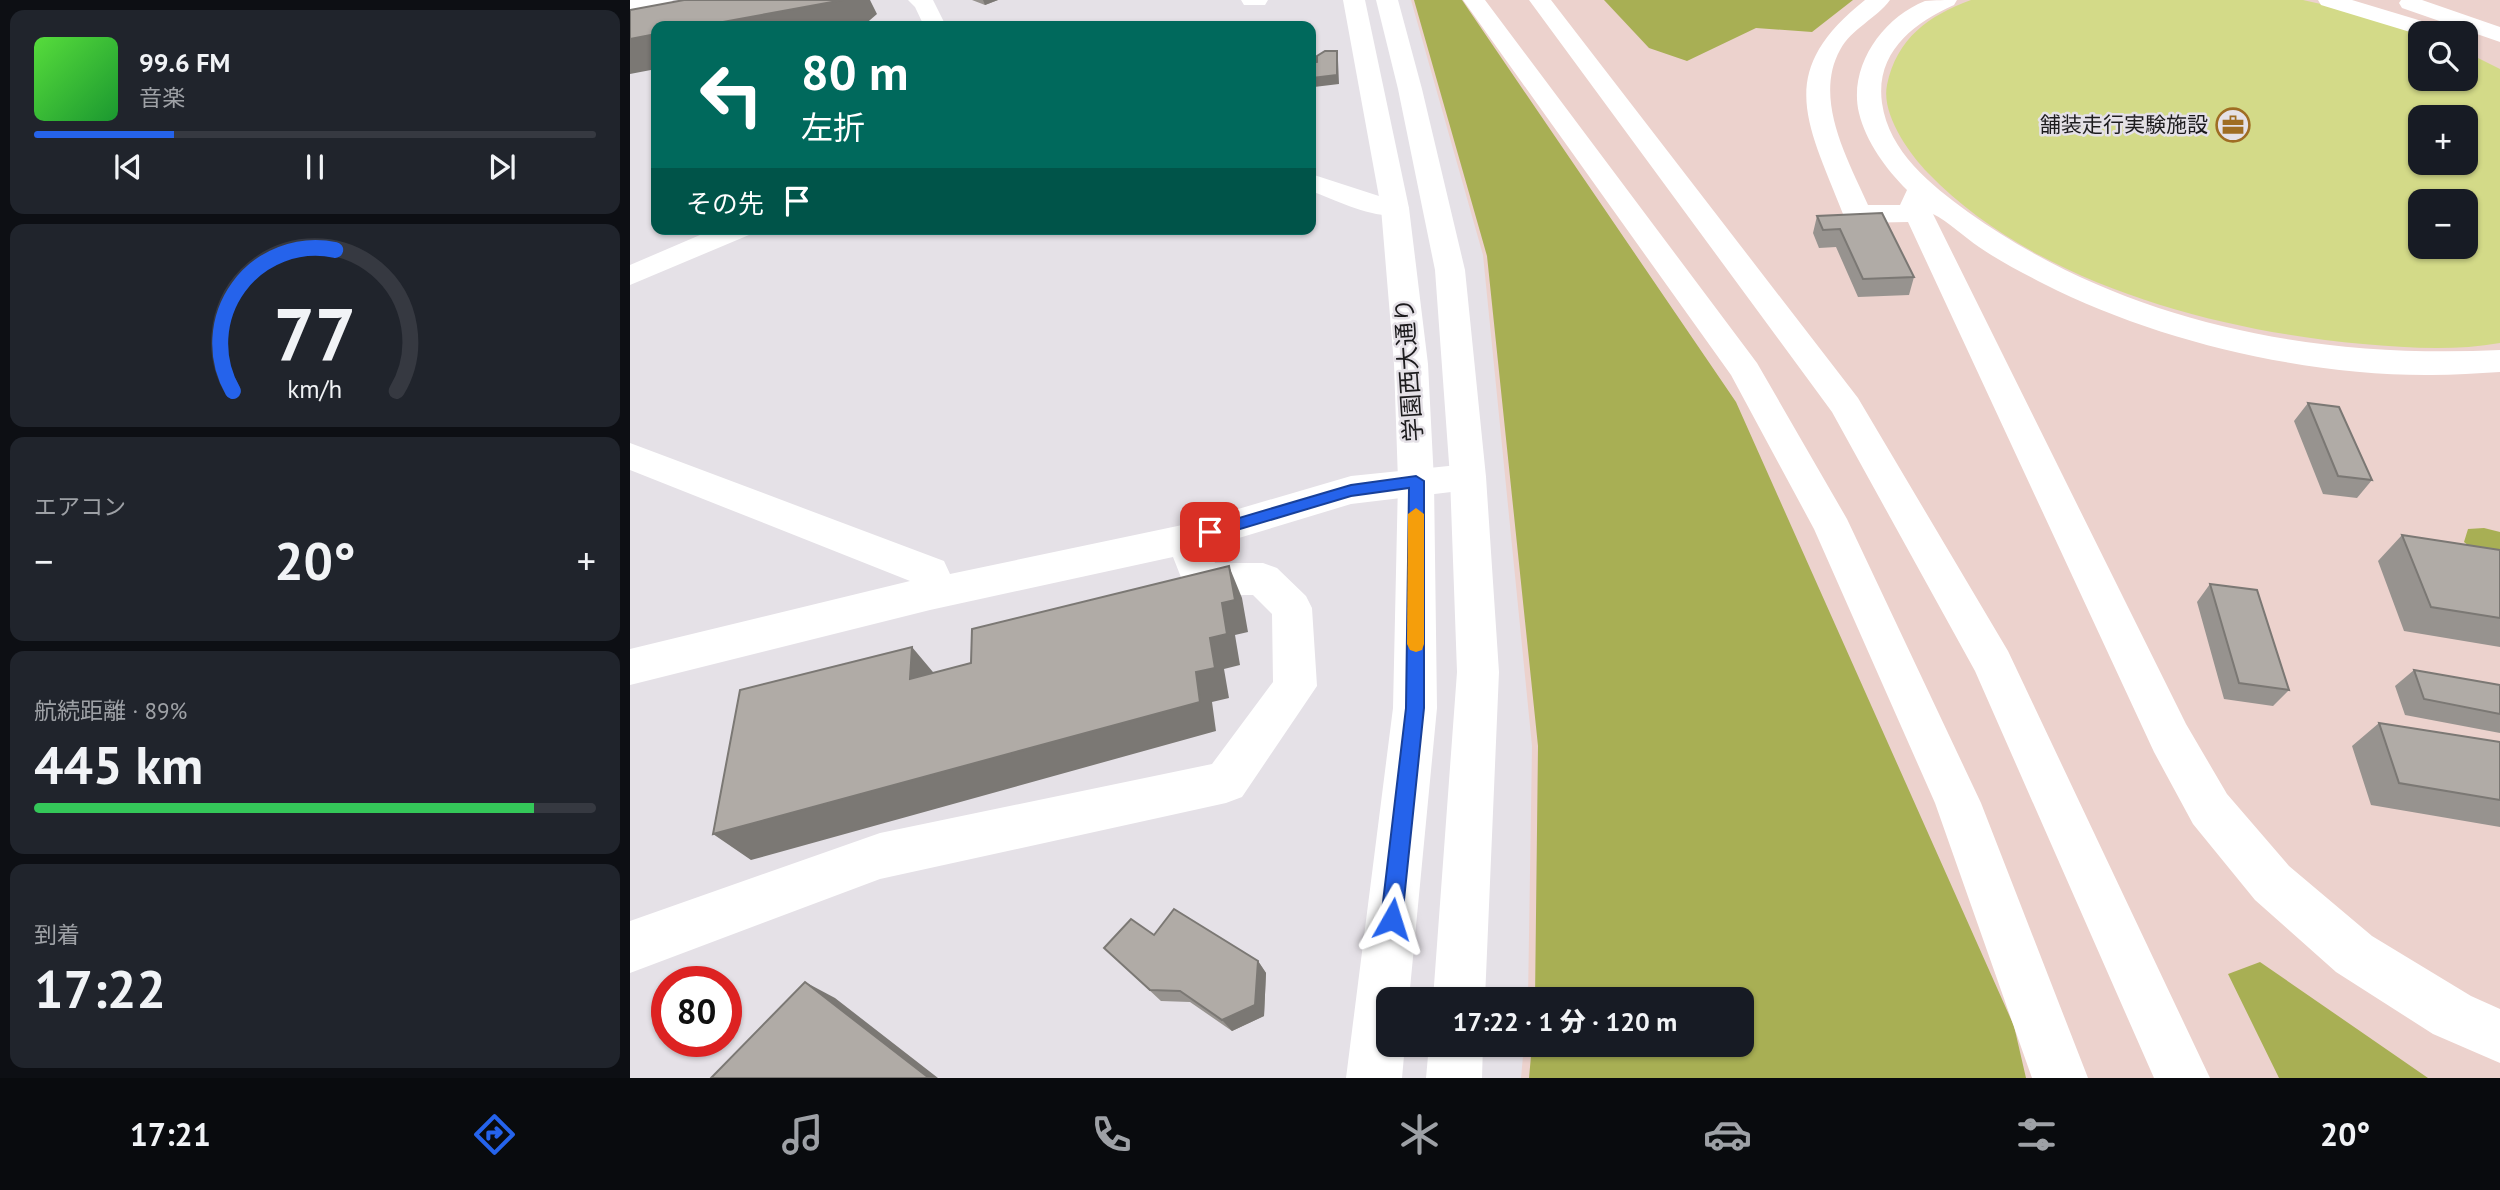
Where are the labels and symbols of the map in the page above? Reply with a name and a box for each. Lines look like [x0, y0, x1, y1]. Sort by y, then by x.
office icon: 舗装走行実験施設 [2214, 106, 2252, 144]
place label: 舗装走行実験施設 [2040, 111, 2208, 138]
street label: 学園西大通り [1388, 297, 1429, 443]
pin [1180, 502, 1240, 562]
position arrow [1355, 882, 1429, 956]
speed limit sign: 80 [651, 966, 742, 1057]

